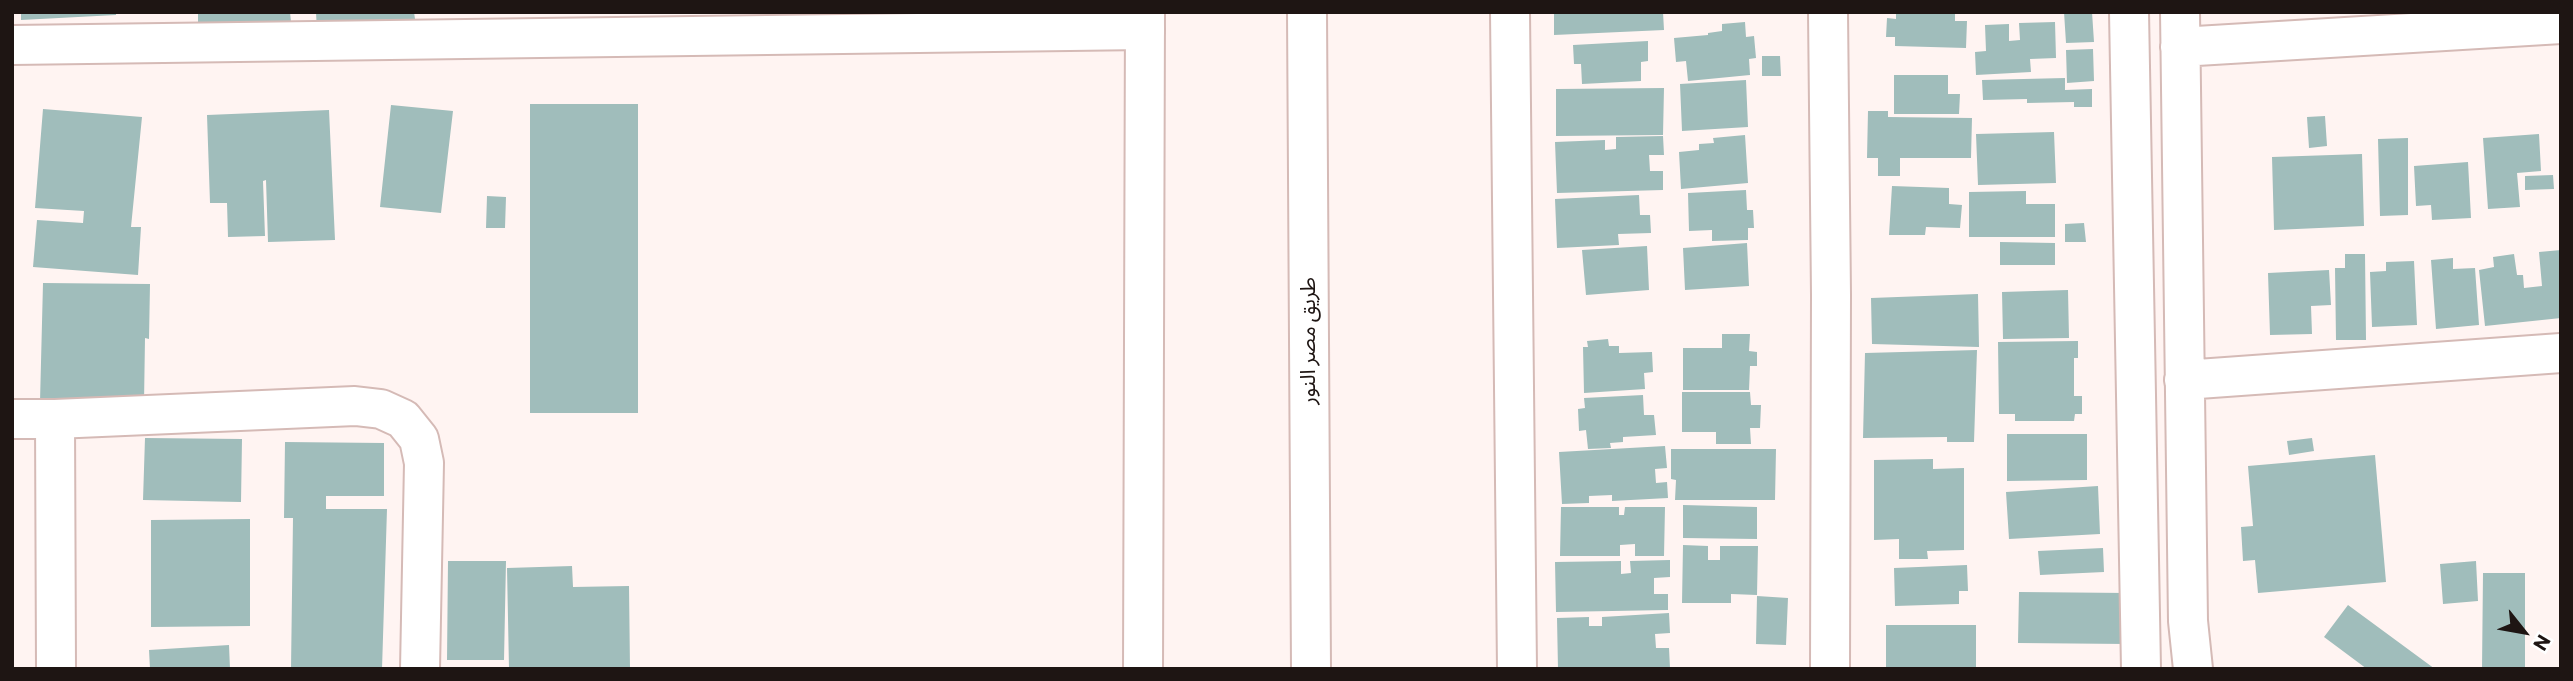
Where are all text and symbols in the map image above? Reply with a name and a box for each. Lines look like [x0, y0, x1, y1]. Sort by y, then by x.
street label: طريق مصر النور [1295, 277, 1321, 405]
north arrow [2489, 597, 2559, 667]
text: N [2529, 631, 2556, 655]

